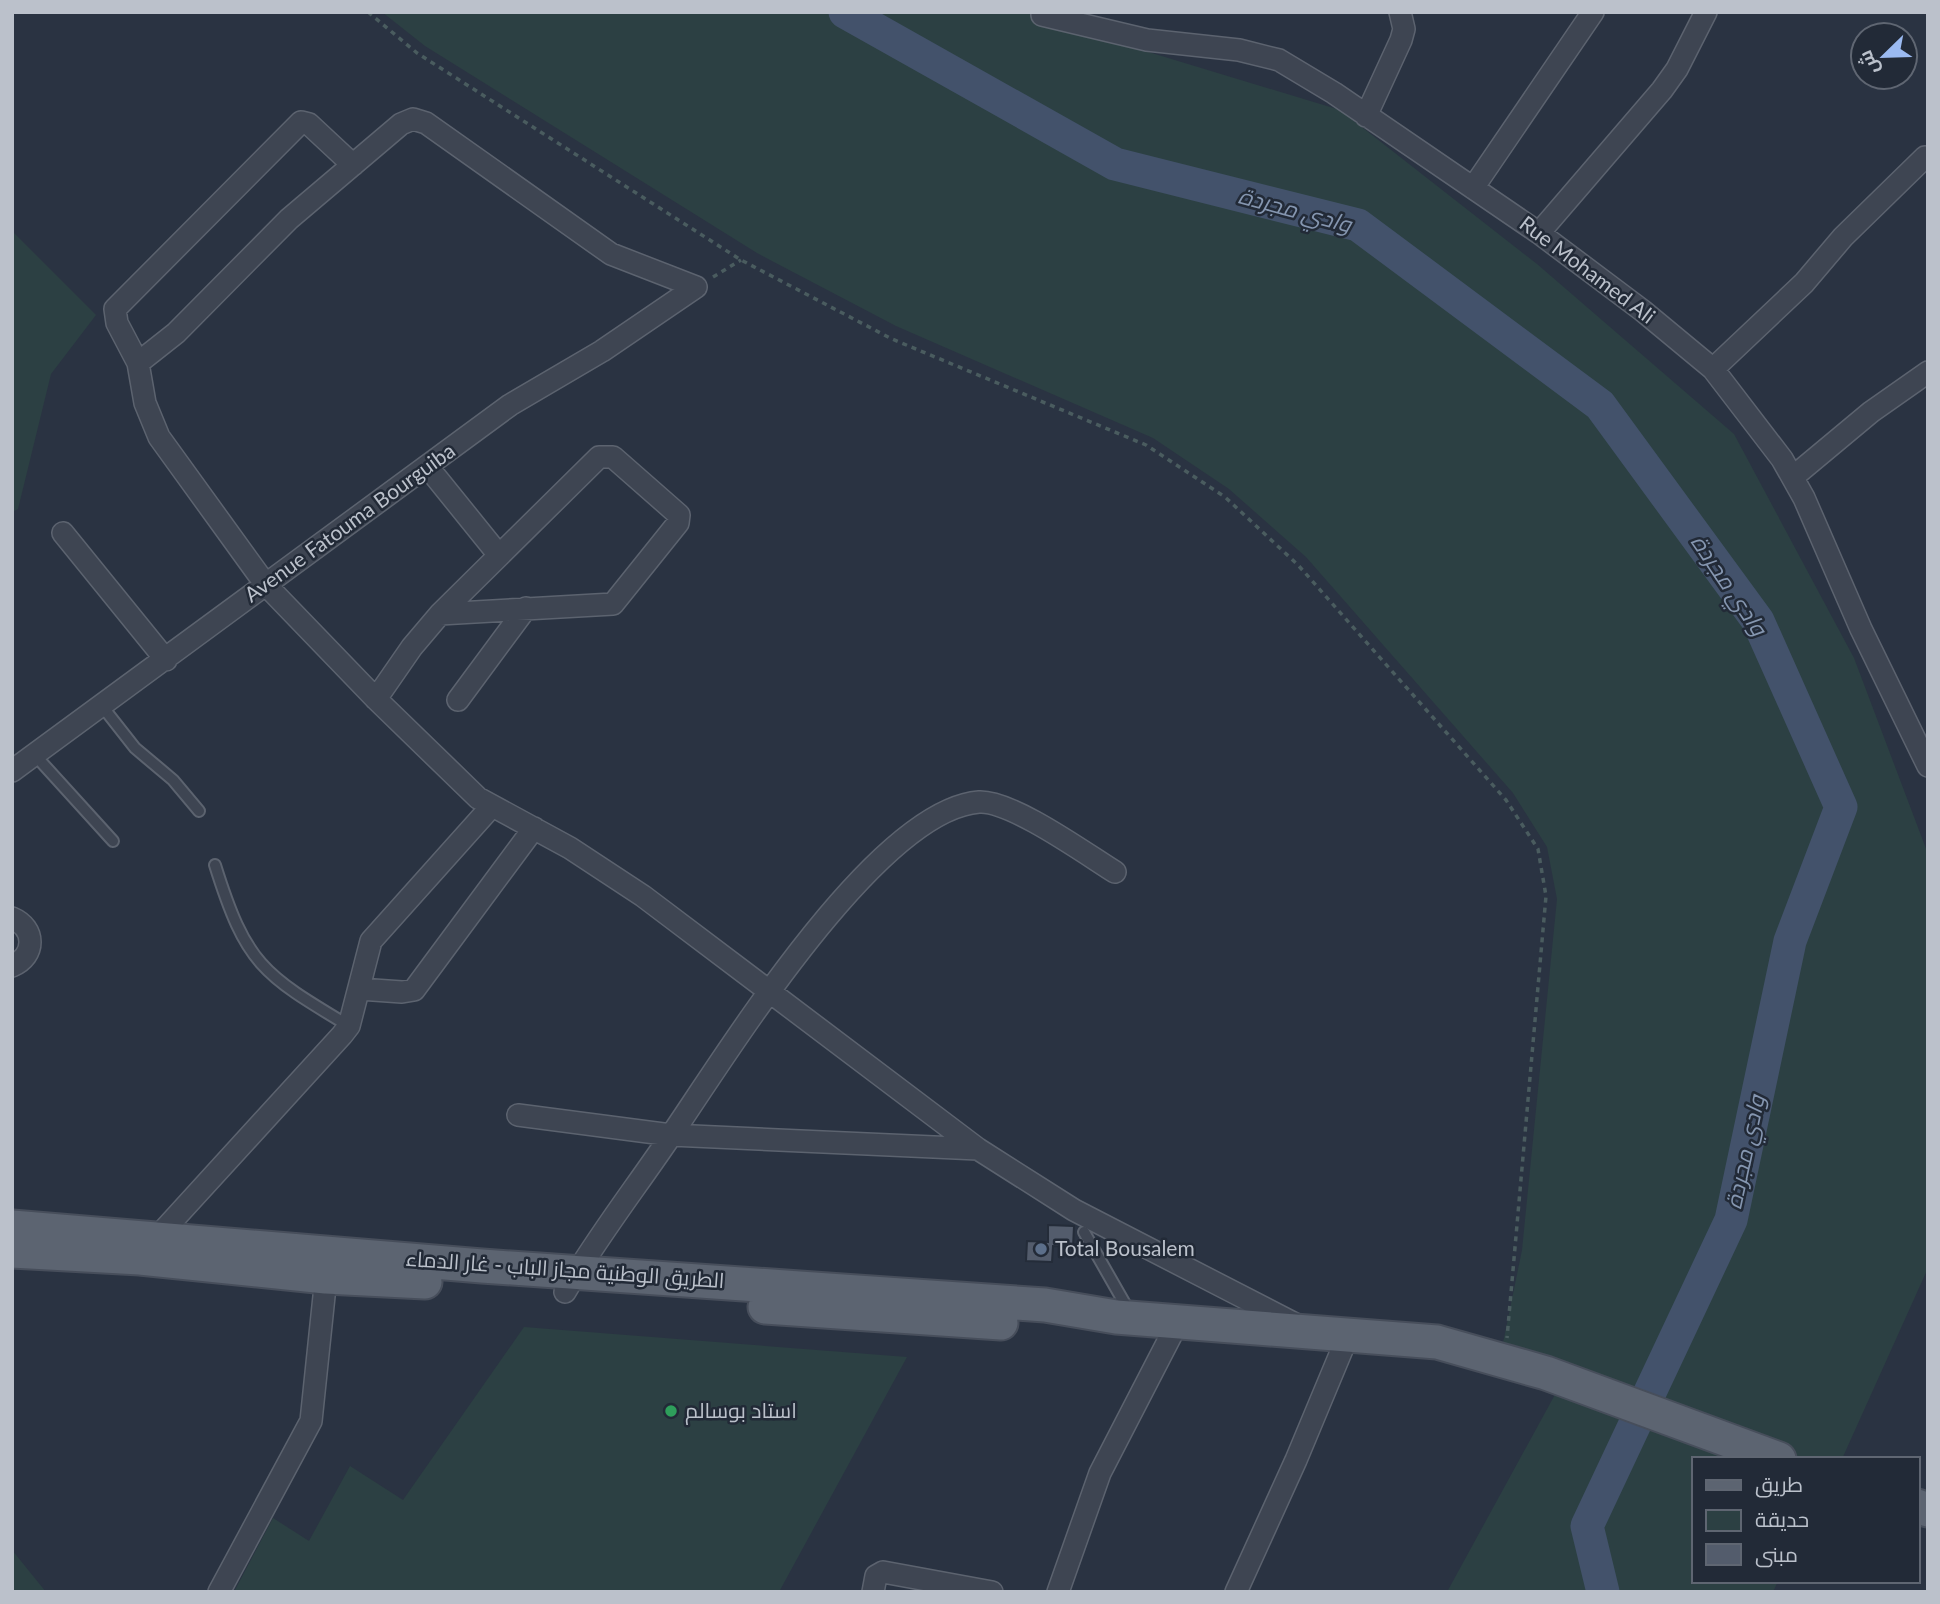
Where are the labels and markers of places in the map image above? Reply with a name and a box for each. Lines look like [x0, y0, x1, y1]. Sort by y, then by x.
place label: Total Bousalem [1055, 1235, 1195, 1260]
marker: Total Bousalem [1033, 1241, 1049, 1257]
place label: استاد بوسالم [685, 1397, 797, 1425]
marker: استاد بوسالم [663, 1403, 679, 1419]

